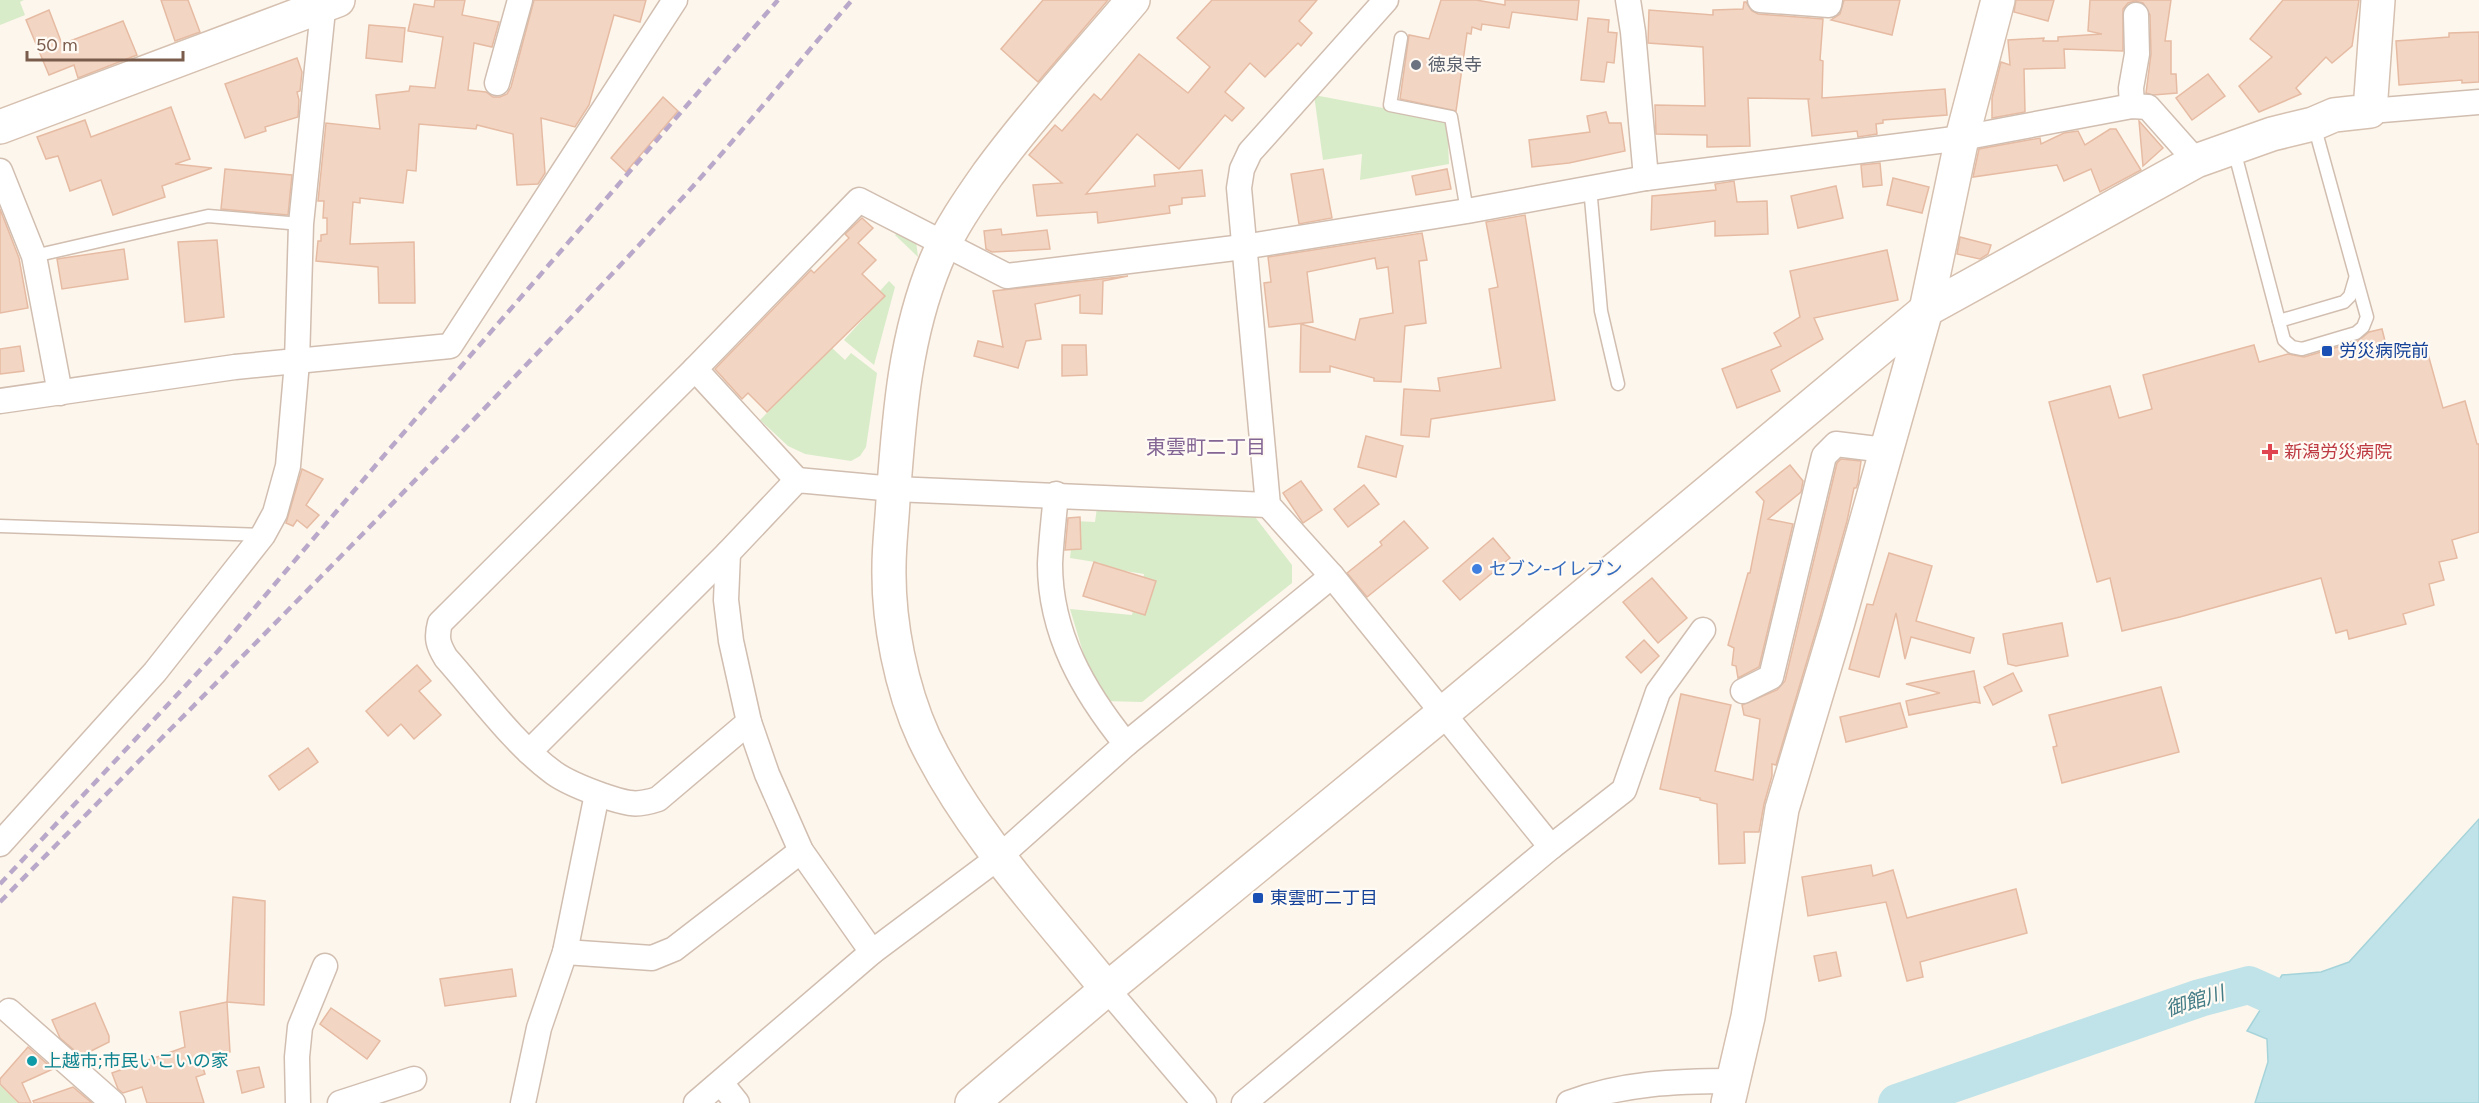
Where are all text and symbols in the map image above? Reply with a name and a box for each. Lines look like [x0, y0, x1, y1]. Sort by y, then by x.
scale bar [27, 24, 183, 62]
text: 50 m [36, 34, 78, 56]
place label: 徳泉寺 [1428, 54, 1482, 76]
marker: 徳泉寺 [1409, 58, 1423, 72]
place label: 労災病院前 [2339, 340, 2429, 362]
marker: 労災病院前 [2320, 344, 2334, 358]
district label: 東雲町二丁目 [1146, 435, 1266, 459]
place label: 新潟労災病院 [2284, 441, 2392, 463]
marker: 新潟労災病院 [2261, 443, 2279, 461]
place label: セブン-イレブン [1489, 558, 1623, 580]
marker: セブン-イレブン [1470, 562, 1484, 576]
place label: 東雲町二丁目 [1270, 887, 1378, 909]
marker: 東雲町二丁目 [1251, 891, 1265, 905]
water label: 御館川 [2163, 980, 2229, 1021]
place label: 上越市;市民いこいの家 [44, 1050, 229, 1072]
marker: 上越市;市民いこいの家 [25, 1054, 39, 1068]

